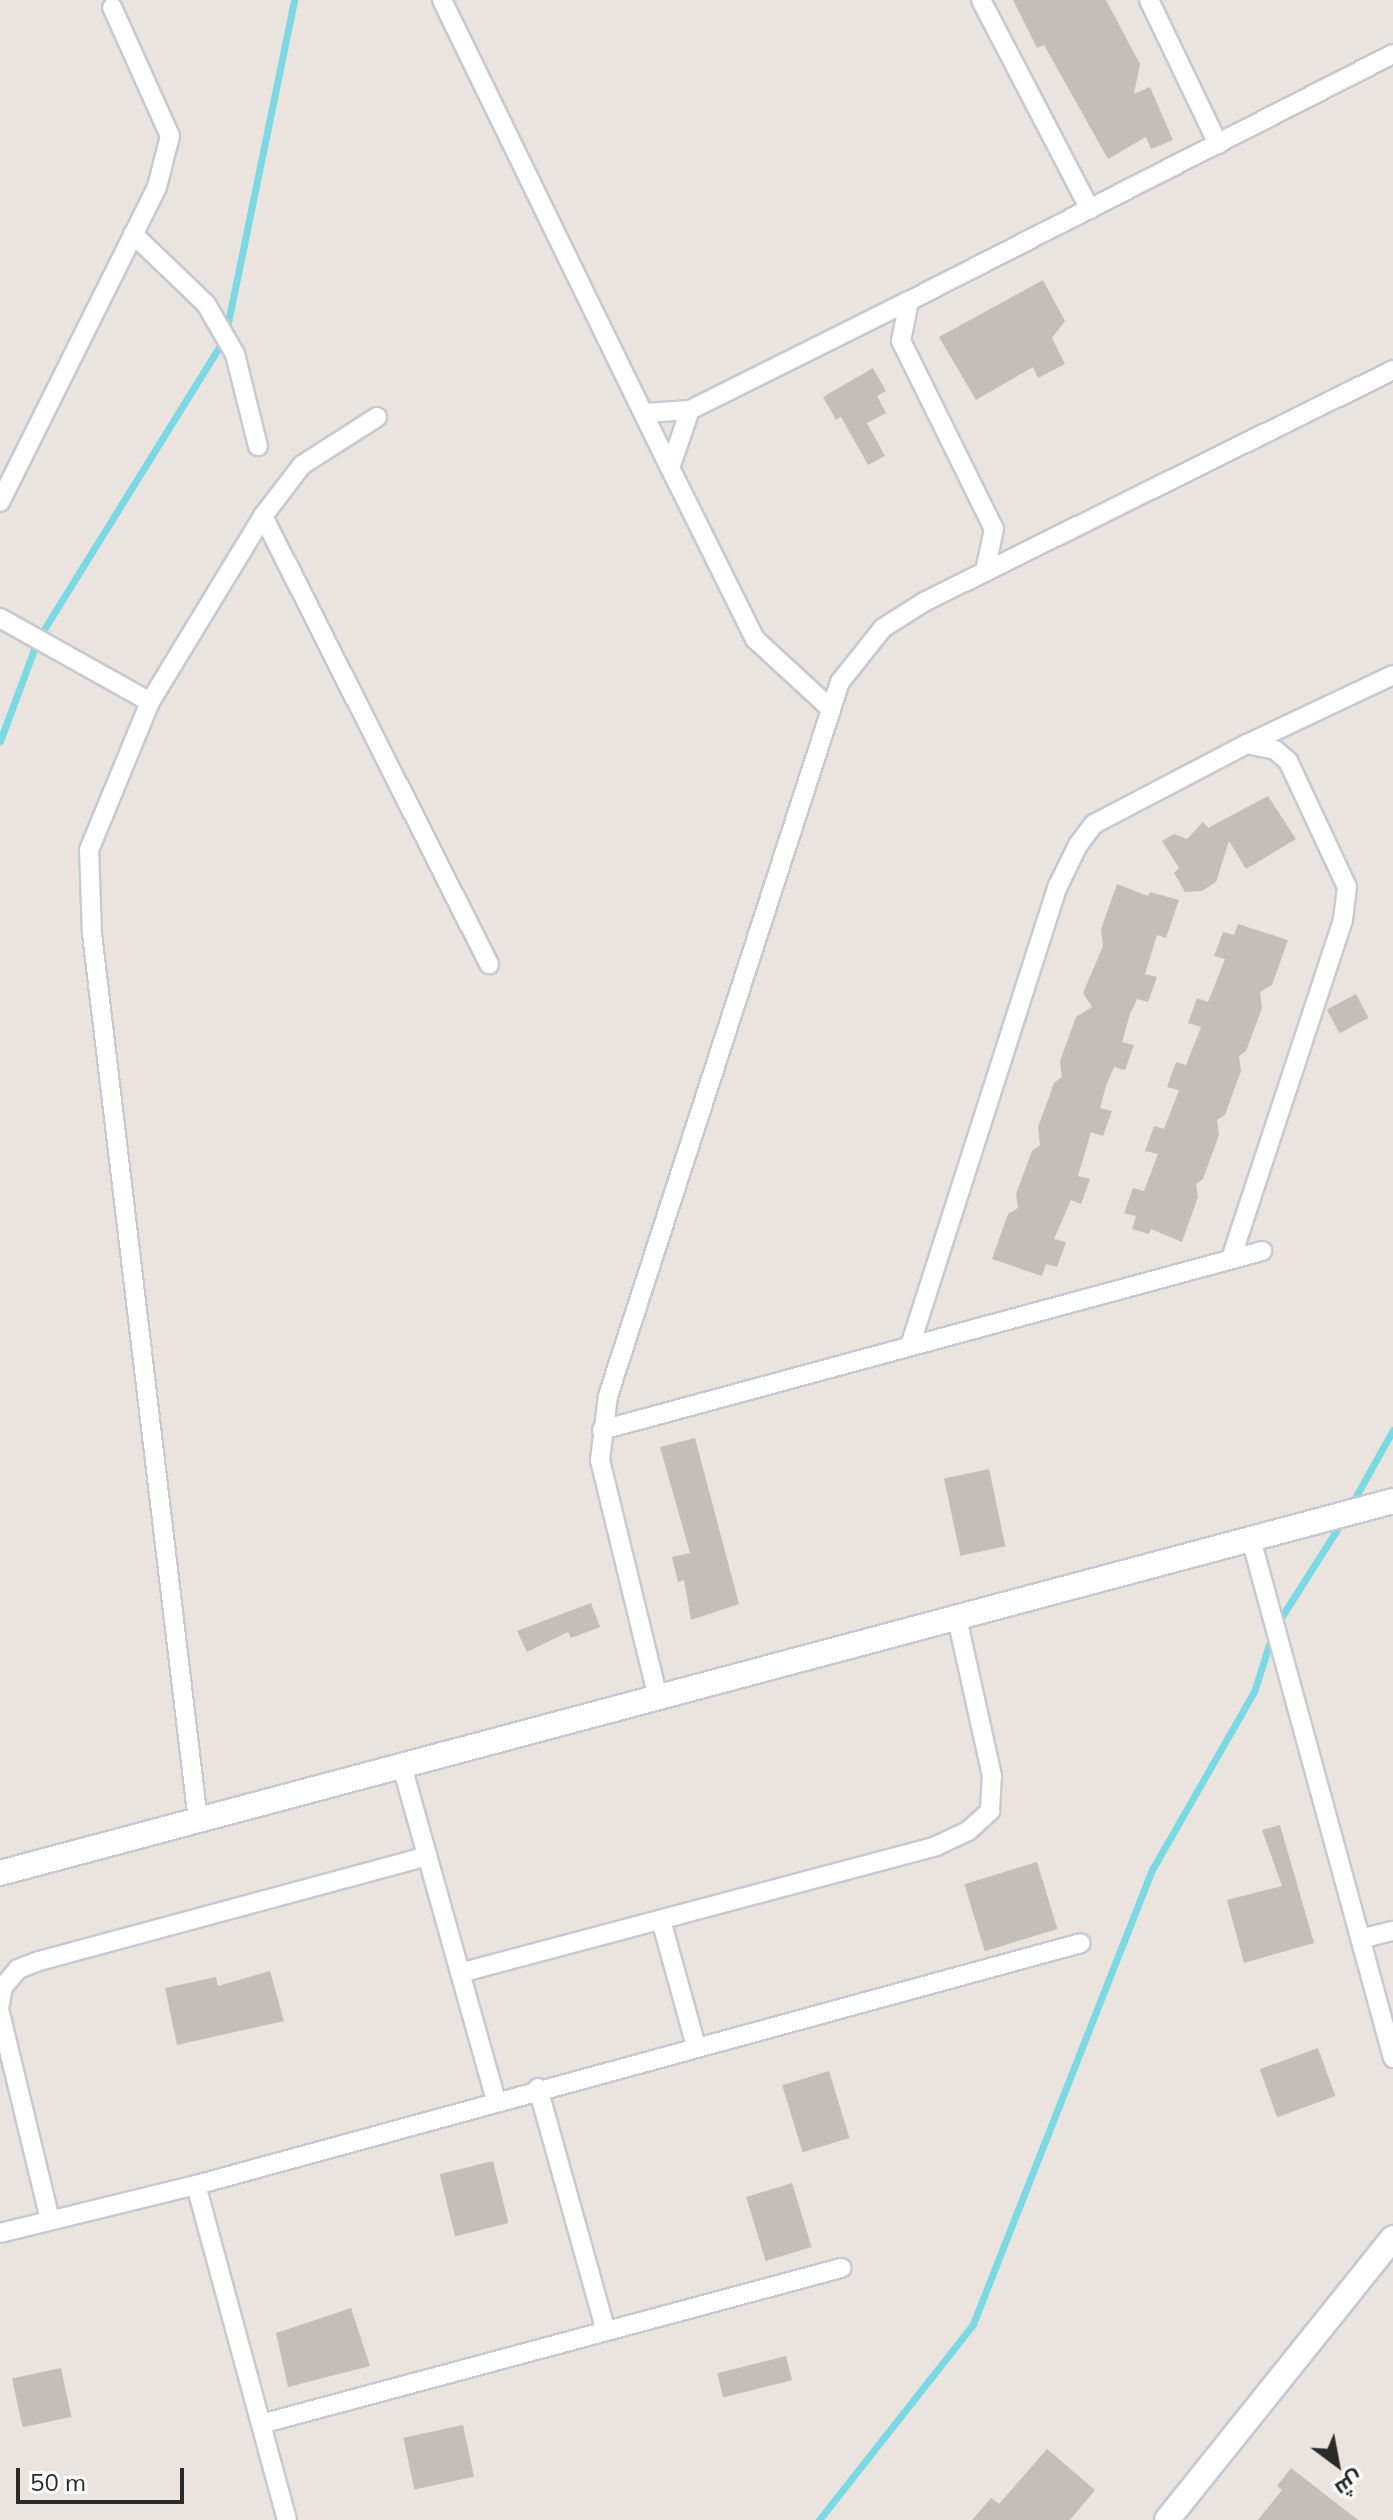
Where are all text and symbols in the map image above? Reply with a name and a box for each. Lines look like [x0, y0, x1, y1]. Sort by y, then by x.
north arrow [1297, 2424, 1377, 2504]
scale bar [20, 2452, 188, 2502]
text: ش [1330, 2465, 1369, 2504]
text: 50 m [30, 2467, 86, 2497]

